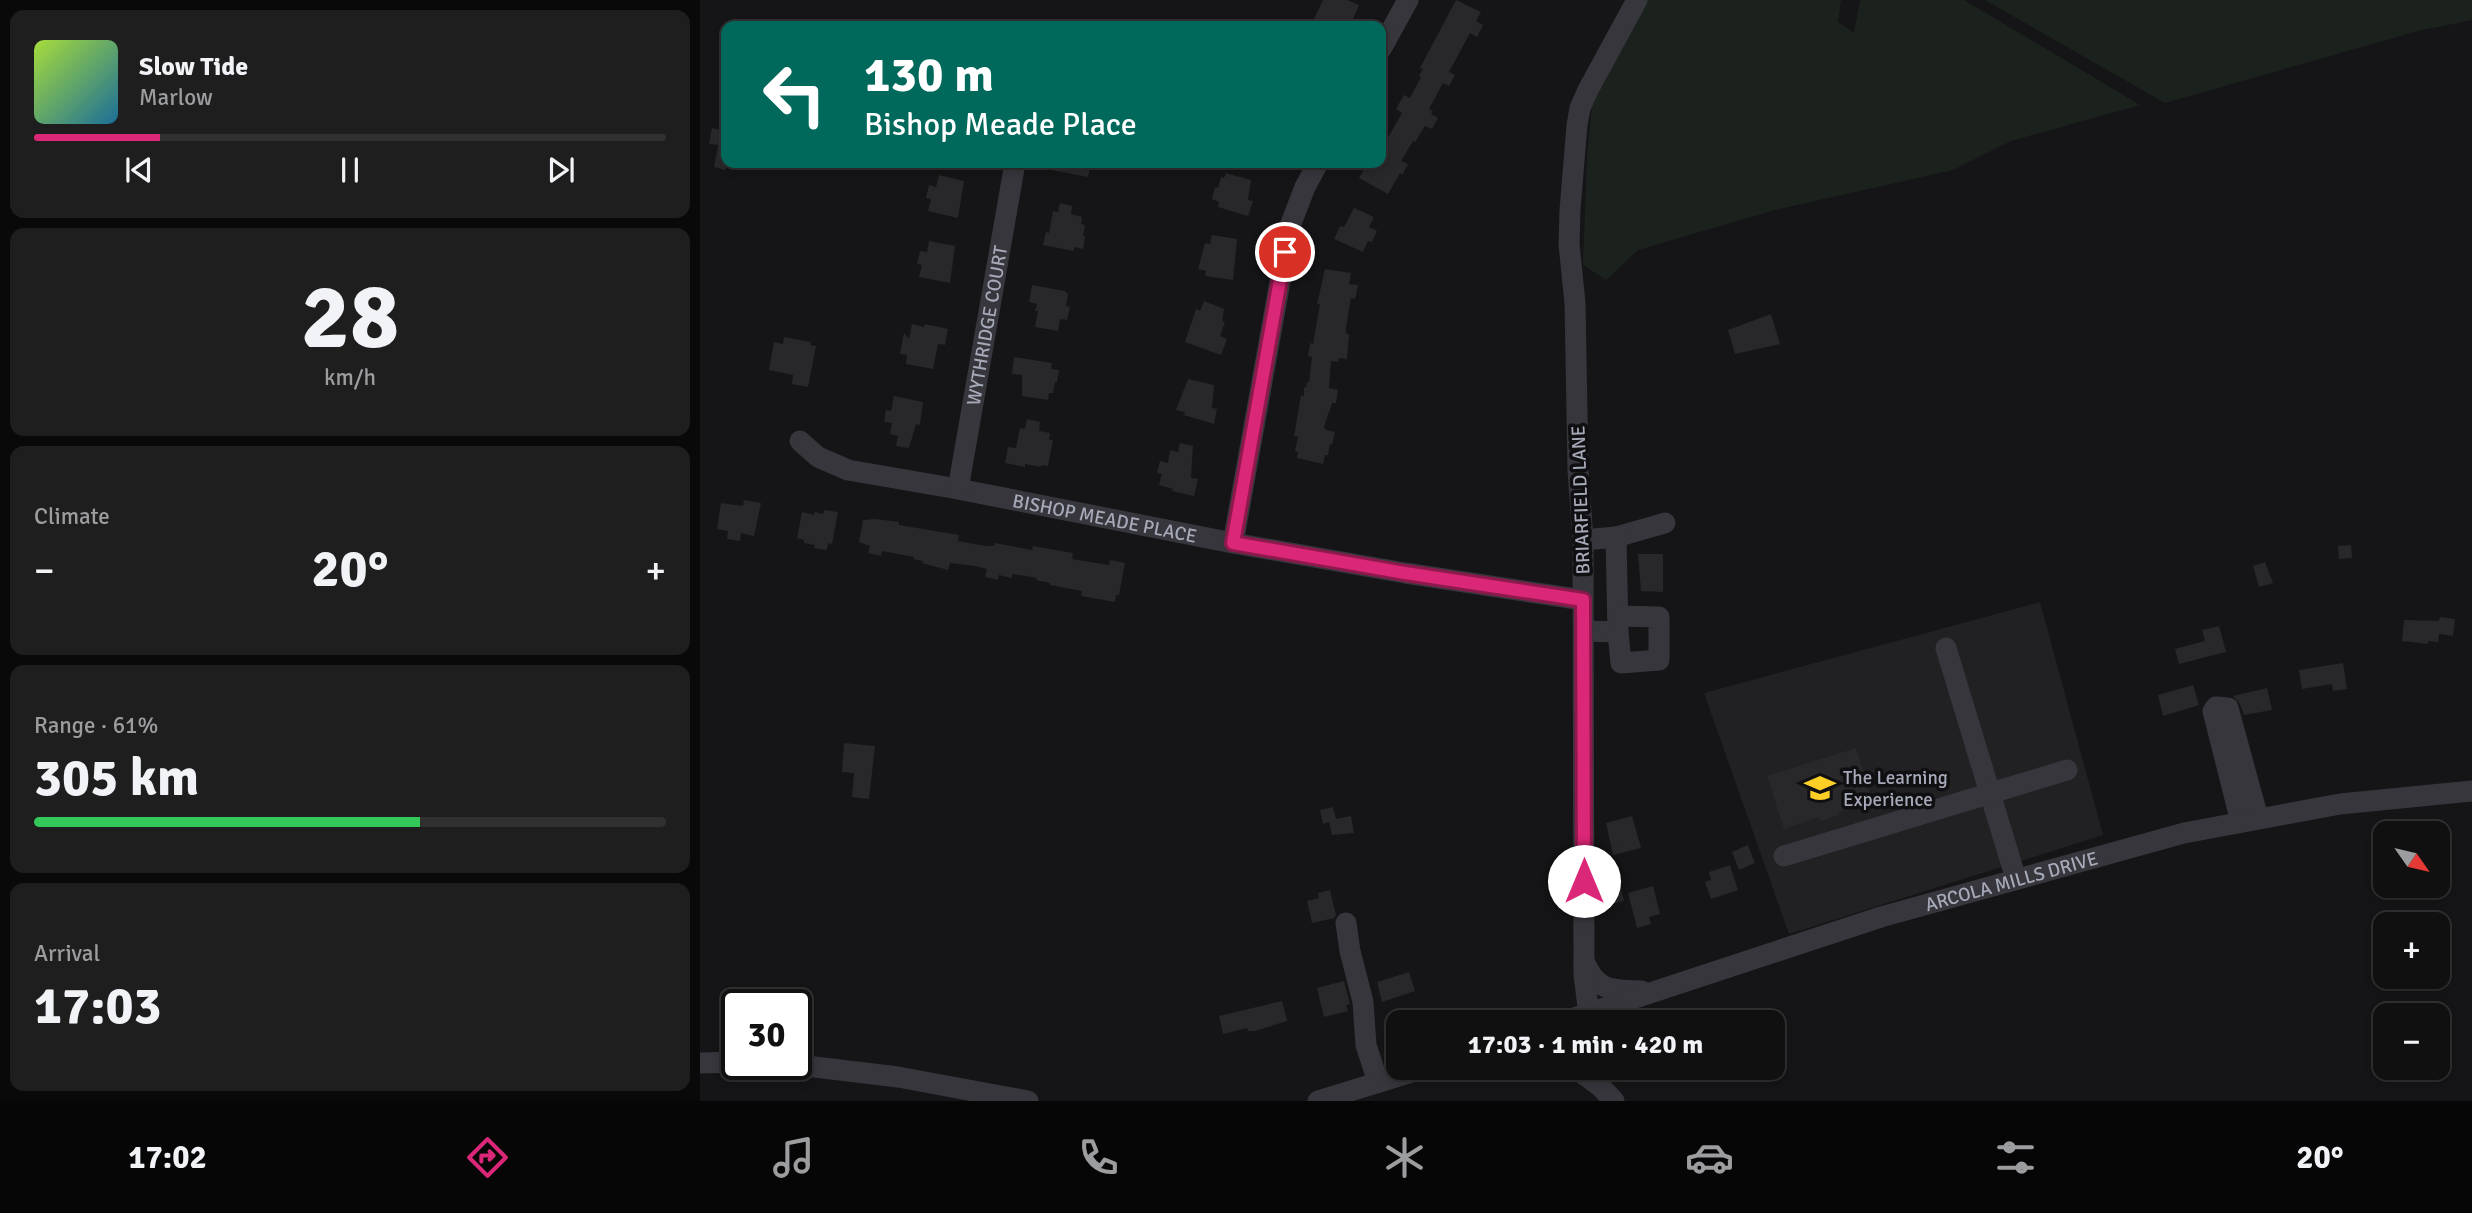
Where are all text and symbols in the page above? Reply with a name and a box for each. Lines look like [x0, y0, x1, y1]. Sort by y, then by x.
text: 130 m [864, 45, 994, 105]
icon: left [749, 49, 840, 140]
text: Slow Tide [139, 51, 248, 83]
text: Marlow [139, 83, 213, 112]
text: Bishop Meade Place [864, 105, 1137, 144]
icon: previous [120, 151, 158, 189]
icon: pause [331, 151, 369, 189]
icon: next [542, 151, 580, 189]
pin [1255, 222, 1315, 282]
icon: arrive [1266, 233, 1304, 271]
street label: WYTHRIDGE COURT [962, 243, 1013, 407]
text: 28 [301, 261, 399, 374]
text: km/h [324, 363, 376, 392]
street label: BRIARFIELD LANE [1566, 425, 1596, 575]
street label: BISHOP MEADE PLACE [1010, 489, 1199, 549]
text: Climate [34, 502, 110, 531]
text: 20° [312, 537, 388, 601]
text: − [34, 547, 55, 594]
text: + [645, 547, 666, 594]
text: Range · 61% [34, 711, 158, 740]
text: 305 km [34, 746, 199, 810]
place label: The Learning Experience [1843, 766, 1948, 812]
school or university icon: The Learning Experience [1803, 771, 1837, 805]
north arrow [2373, 821, 2450, 898]
map controls [2373, 821, 2450, 1080]
position arrow [1547, 844, 1621, 918]
street label: ARCOLA MILLS DRIVE [1922, 846, 2101, 917]
button: + [2373, 912, 2450, 989]
text: Arrival [34, 939, 100, 968]
text: 17:03 [34, 974, 162, 1038]
speed limit sign: 30 [721, 989, 812, 1080]
button: − [2373, 1003, 2450, 1080]
text: 17:03 · 1 min · 420 m [1468, 1029, 1703, 1061]
icon: directions [463, 1133, 512, 1182]
icon: music [769, 1133, 818, 1182]
icon: phone [1074, 1133, 1123, 1182]
icon: climate [1380, 1133, 1429, 1182]
icon: car [1685, 1133, 1734, 1182]
icon: filters [1991, 1133, 2040, 1182]
text: 17:02 [128, 1138, 207, 1177]
text: 20° [2296, 1138, 2344, 1177]

